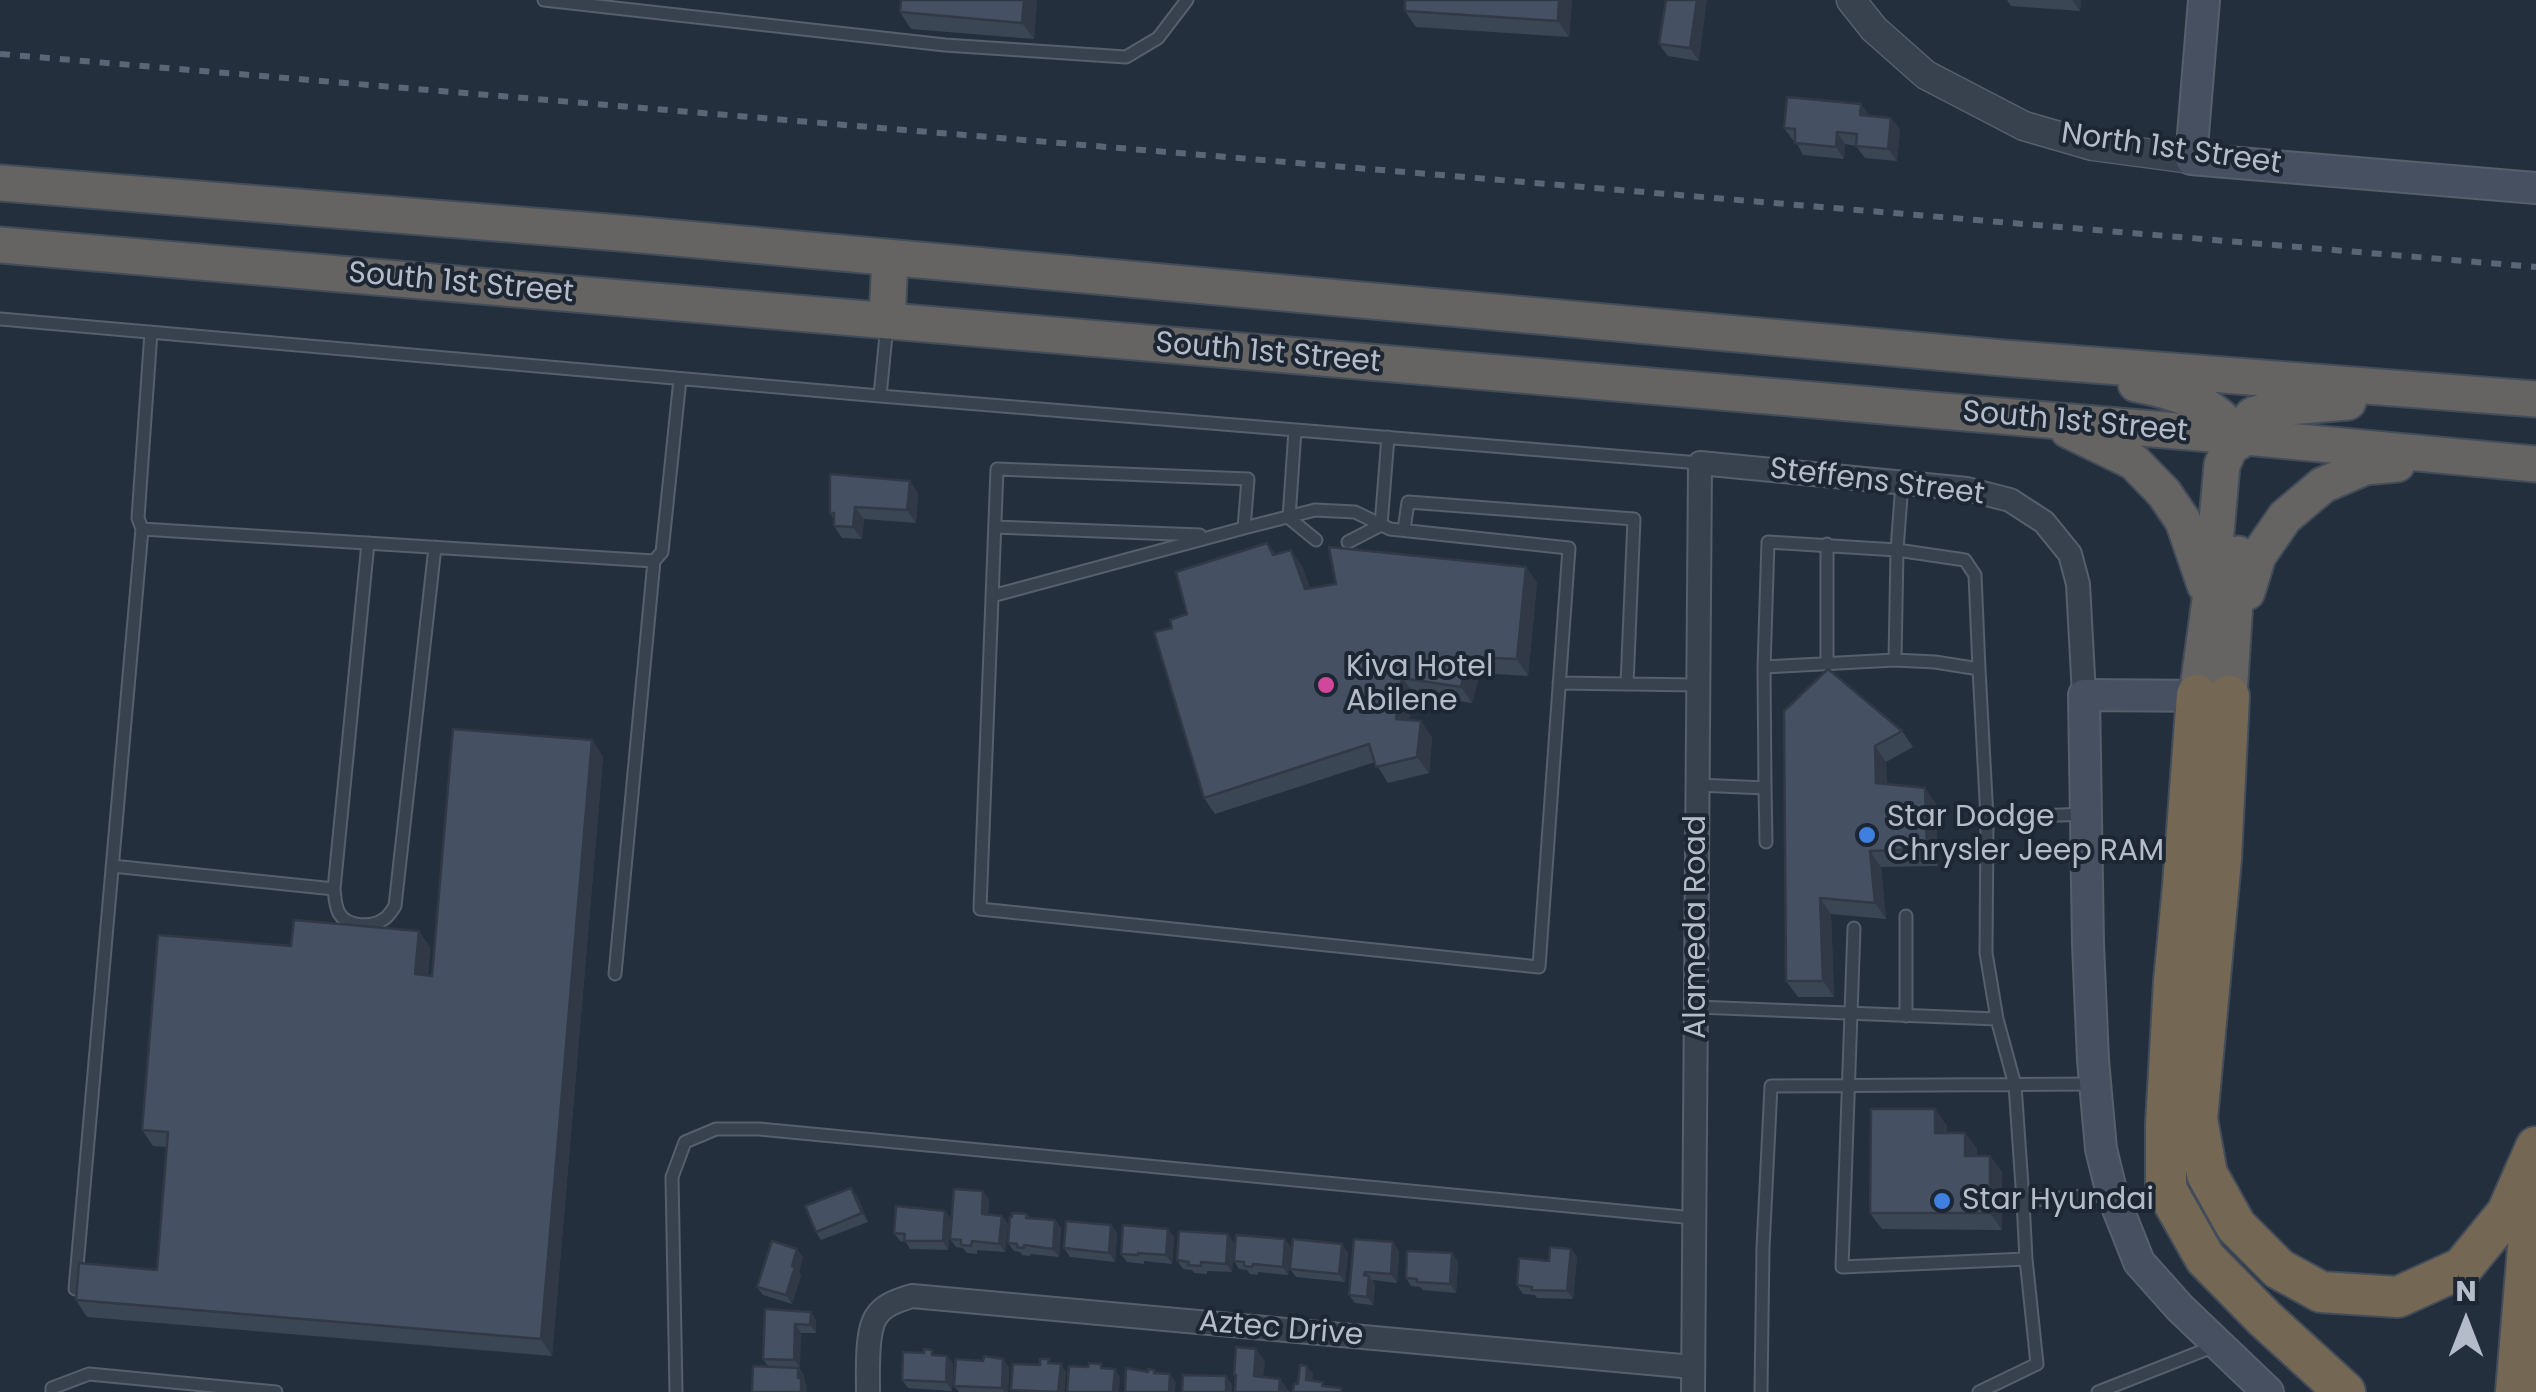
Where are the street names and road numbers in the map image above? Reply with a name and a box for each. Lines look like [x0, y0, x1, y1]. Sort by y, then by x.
street label: North 1st Street [2059, 117, 2283, 183]
street label: South 1st Street [347, 256, 575, 312]
street label: South 1st Street [1154, 326, 1382, 382]
street label: South 1st Street [1961, 395, 2189, 451]
street label: Steffens Street [1768, 452, 1986, 514]
street label: Alameda Road [1679, 815, 1715, 1039]
street label: Aztec Drive [1197, 1305, 1365, 1355]

